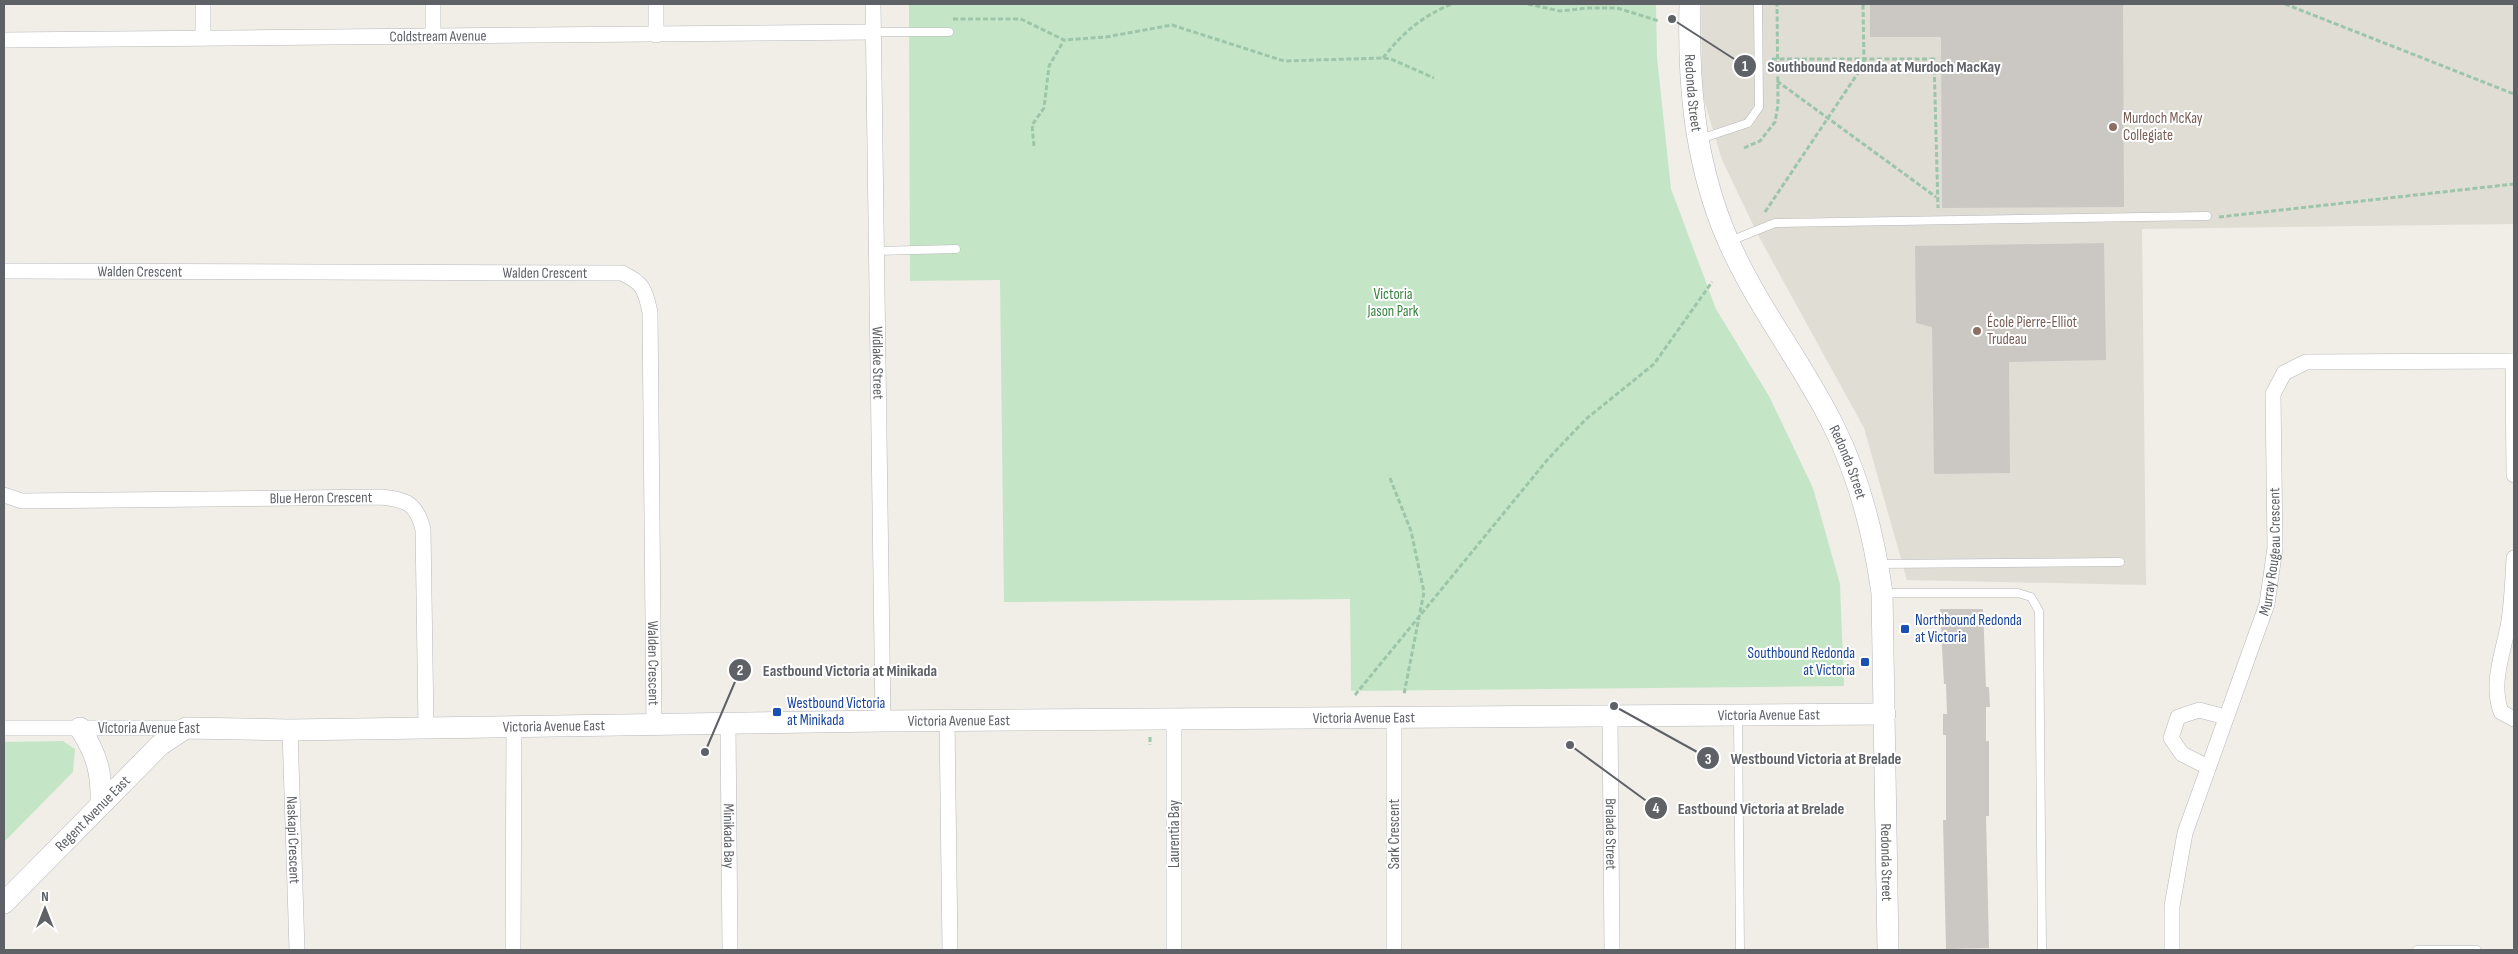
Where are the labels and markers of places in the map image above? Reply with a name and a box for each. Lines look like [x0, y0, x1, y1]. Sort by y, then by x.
callout: Southbound Redonda at Murdoch MacKay [1732, 51, 2011, 82]
place label: Murdoch McKay Collegiate [2123, 109, 2203, 145]
marker: Murdoch McKay Collegiate [2107, 121, 2119, 133]
place label: École Pierre-Elliot Trudeau [1987, 313, 2078, 349]
marker: École Pierre-Elliot Trudeau [1971, 325, 1983, 337]
place label: Northbound Redonda at Victoria [1915, 611, 2022, 647]
marker: Northbound Redonda at Victoria [1899, 623, 1911, 635]
place label: Southbound Redonda at Victoria [1748, 644, 1855, 680]
callout: Eastbound Victoria at Minikada [728, 655, 947, 686]
marker: Southbound Redonda at Victoria [1859, 656, 1871, 668]
place label: Westbound Victoria at Minikada [787, 694, 886, 730]
marker: Westbound Victoria at Minikada [771, 706, 783, 718]
callout: Westbound Victoria at Brelade [1695, 743, 1911, 774]
callout: Eastbound Victoria at Brelade [1643, 792, 1855, 823]

